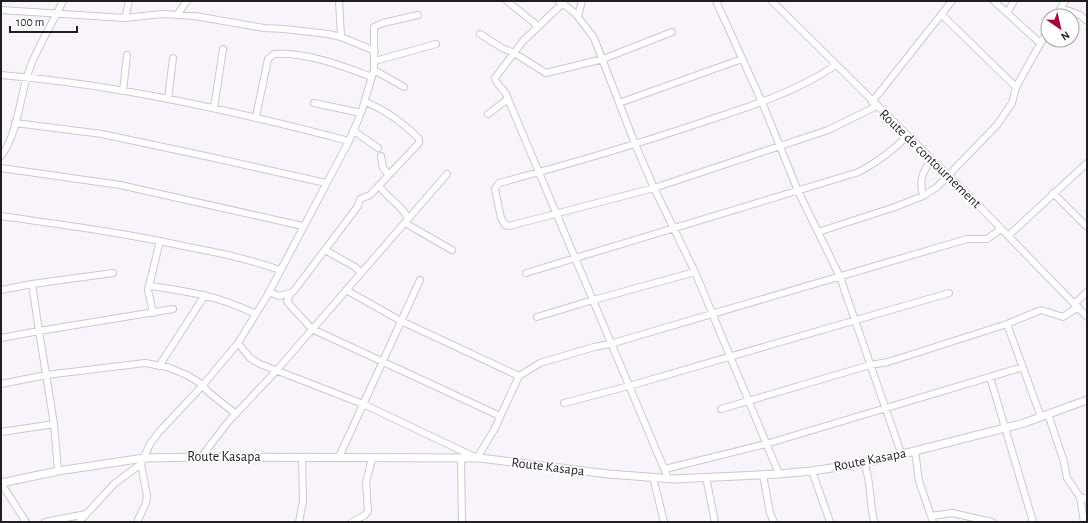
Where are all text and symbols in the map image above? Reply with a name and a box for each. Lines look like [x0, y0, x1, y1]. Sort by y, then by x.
scale bar [10, 8, 77, 34]
north arrow [1040, 8, 1080, 48]
text: 100 m [16, 16, 44, 28]
text: N [1059, 29, 1072, 43]
street label: Route de contournement [876, 107, 984, 211]
street label: Route Kasapa [833, 446, 908, 474]
street label: Route Kasapa [187, 450, 261, 464]
street label: Route Kasapa [511, 456, 586, 478]

